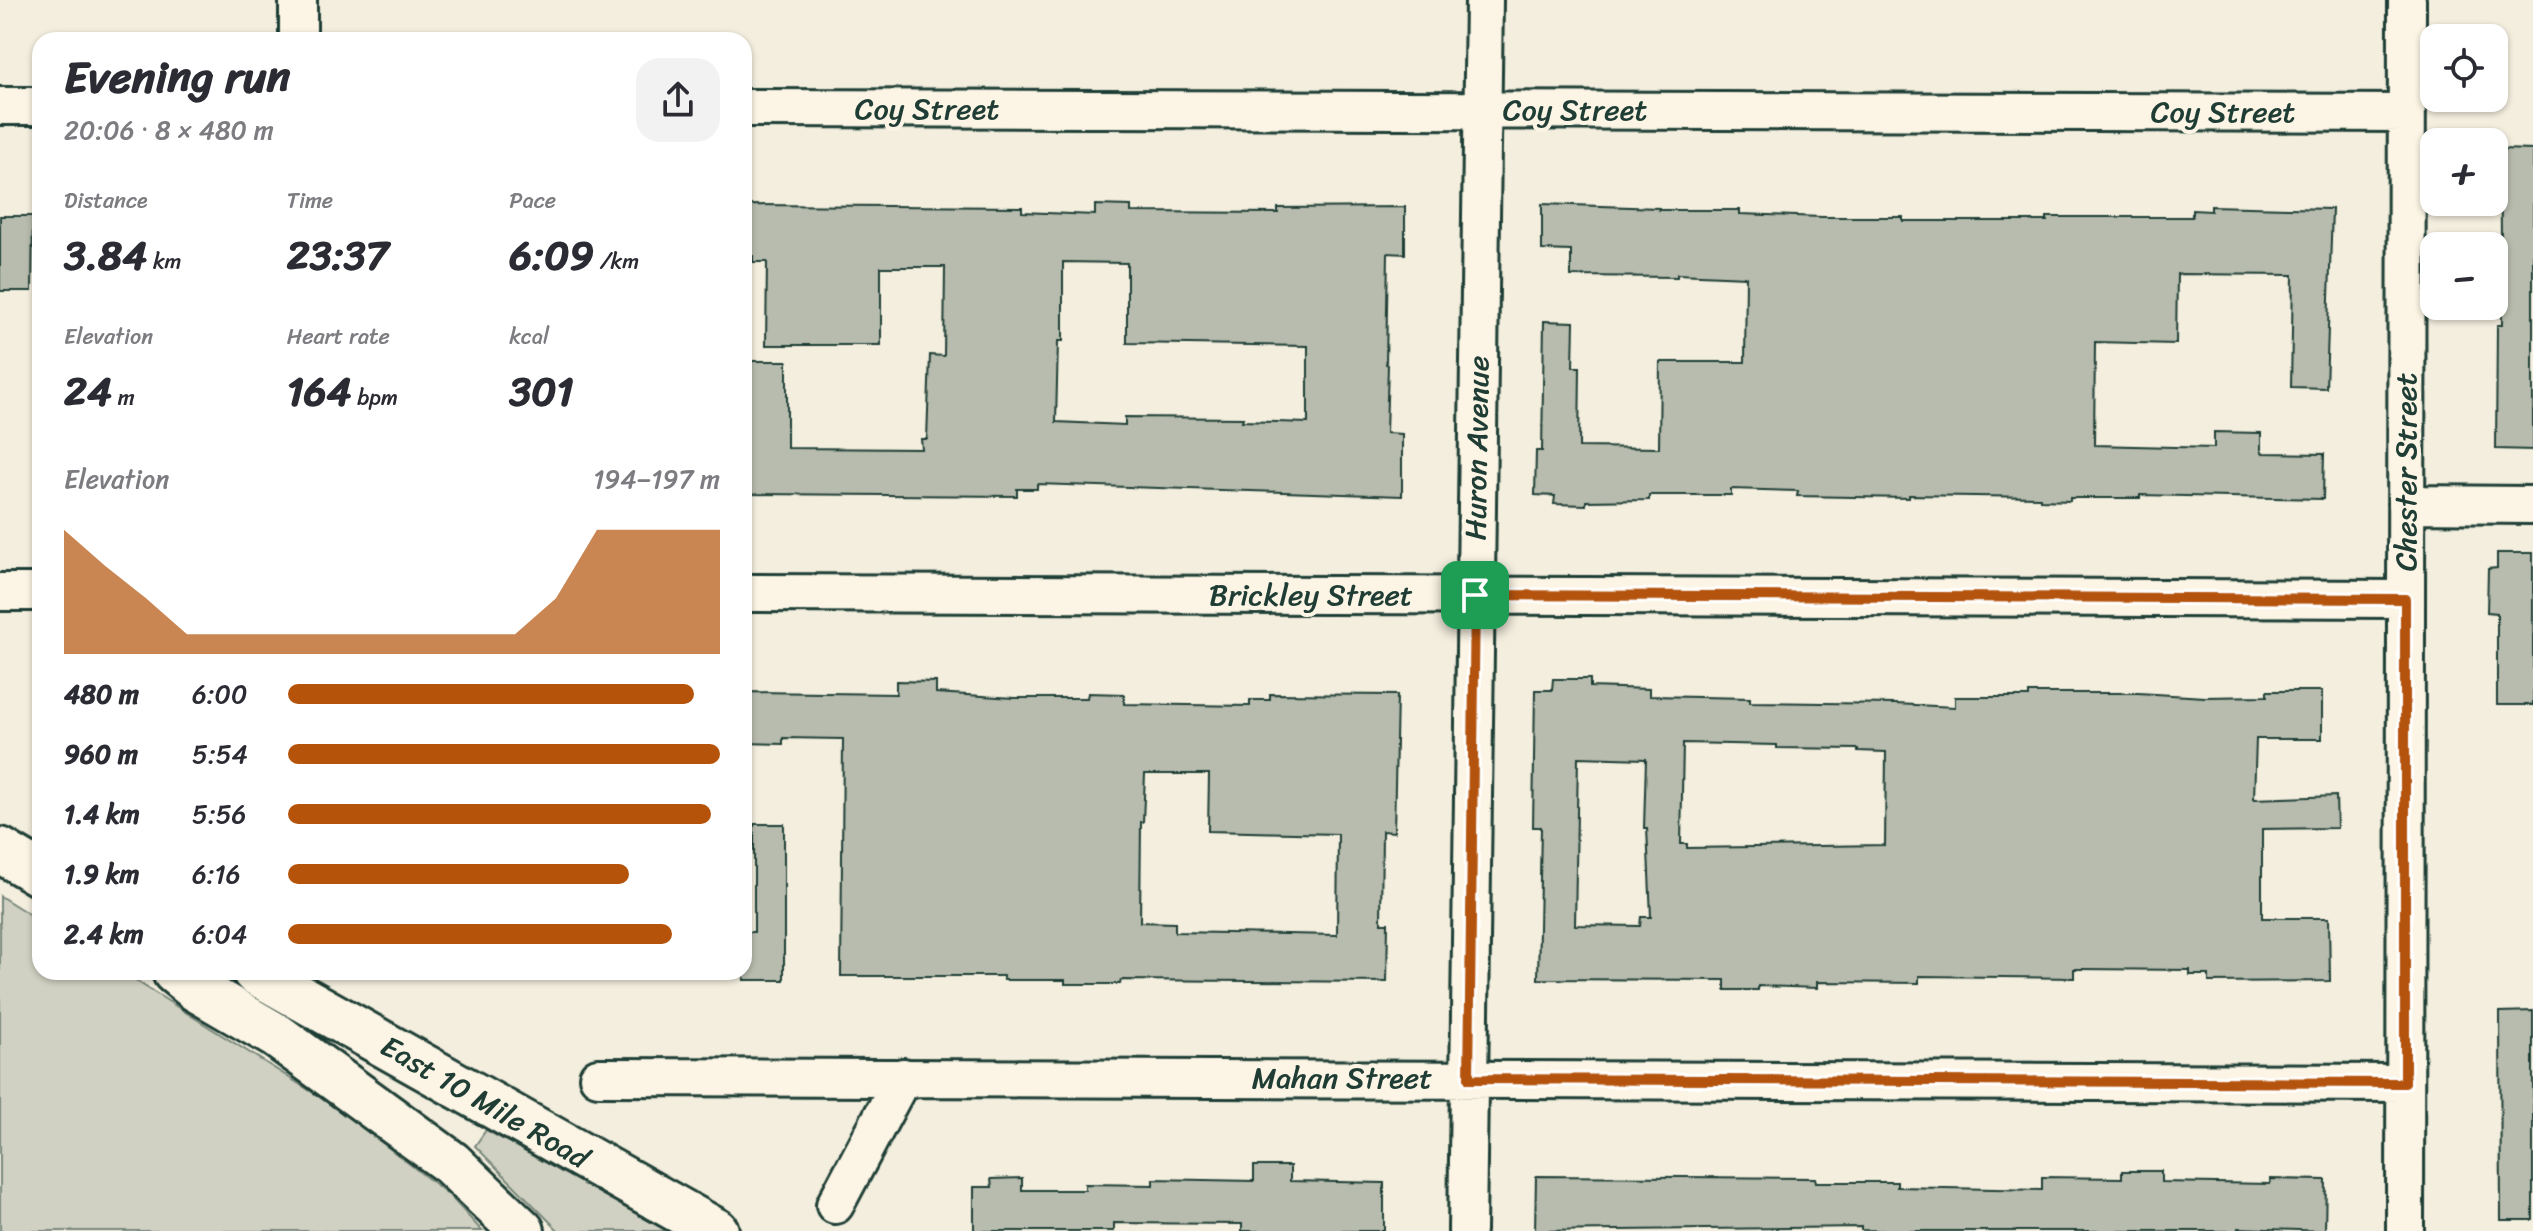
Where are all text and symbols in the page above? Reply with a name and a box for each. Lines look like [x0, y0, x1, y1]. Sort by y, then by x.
map controls [2420, 24, 2508, 320]
button: locate [2420, 24, 2508, 112]
text: Evening run [64, 38, 290, 116]
button: share [636, 58, 720, 142]
street label: Coy Street [855, 82, 999, 136]
street label: Coy Street [1503, 83, 1647, 137]
street label: Coy Street [2151, 85, 2295, 139]
text: 20:06 · 8 × 480 m [64, 107, 274, 153]
button: + [2420, 128, 2508, 216]
text: Distance [64, 181, 148, 220]
text: Time [287, 181, 333, 220]
text: Pace [509, 181, 556, 220]
text: 3.84 [64, 220, 147, 291]
text: 23:37 [287, 220, 389, 291]
text: 6:09 [509, 220, 594, 291]
button: − [2420, 232, 2508, 320]
text: km [147, 242, 181, 281]
text: /km [594, 242, 639, 281]
text: Elevation [64, 317, 153, 356]
text: Heart rate [287, 317, 390, 356]
text: kcal [509, 317, 549, 356]
street label: Huron Avenue [1448, 355, 1506, 541]
text: 24 [64, 356, 112, 427]
text: 164 [287, 356, 352, 427]
text: 301 [509, 356, 574, 427]
street label: Chester Street [2379, 373, 2433, 571]
text: m [112, 378, 135, 417]
text: bpm [352, 378, 398, 417]
text: Elevation [64, 456, 169, 502]
text: 194–197 m [593, 456, 720, 502]
pin [1441, 561, 1509, 629]
street label: Brickley Street [1209, 568, 1413, 622]
icon: arrive [1453, 573, 1497, 617]
text: 480 m [64, 671, 139, 717]
text: 6:00 [192, 671, 247, 717]
text: 960 m [64, 731, 138, 777]
text: 5:54 [192, 731, 248, 777]
text: 1.4 km [64, 791, 140, 837]
text: 5:56 [192, 791, 246, 837]
text: 1.9 km [64, 851, 140, 897]
text: 6:16 [192, 851, 241, 897]
text: 2.4 km [64, 911, 144, 957]
text: 6:04 [192, 911, 247, 957]
street label: East 10 Mile Road [370, 1020, 602, 1185]
street label: Mahan Street [1252, 1051, 1432, 1105]

